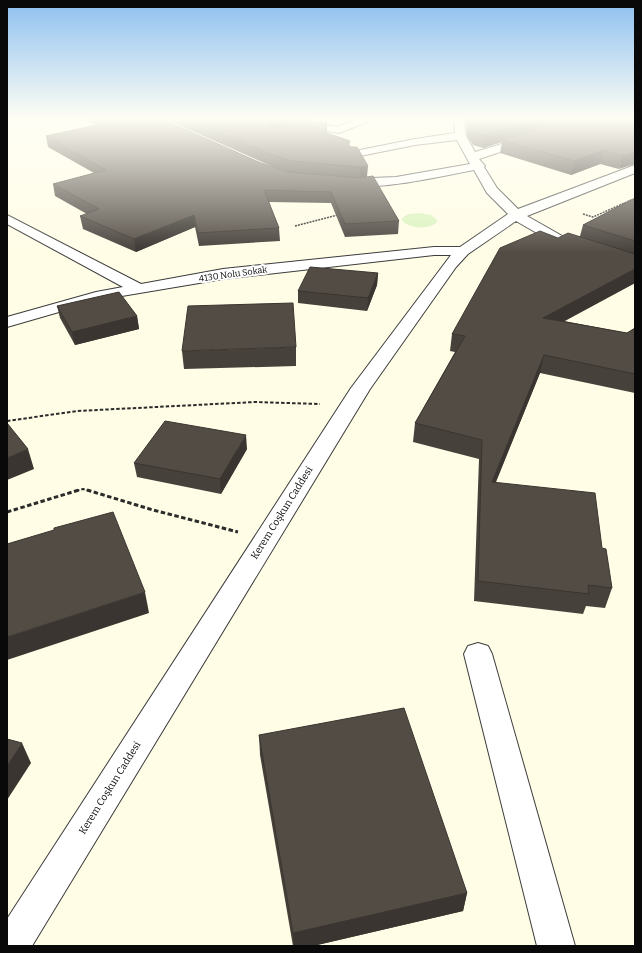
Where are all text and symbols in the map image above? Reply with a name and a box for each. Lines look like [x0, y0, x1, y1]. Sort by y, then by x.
street label: 4130 Nolu Sokak [198, 264, 269, 284]
street label: Kerem Coşkun Caddesi [249, 464, 315, 562]
street label: Kerem Coşkun Caddesi [77, 739, 143, 837]

